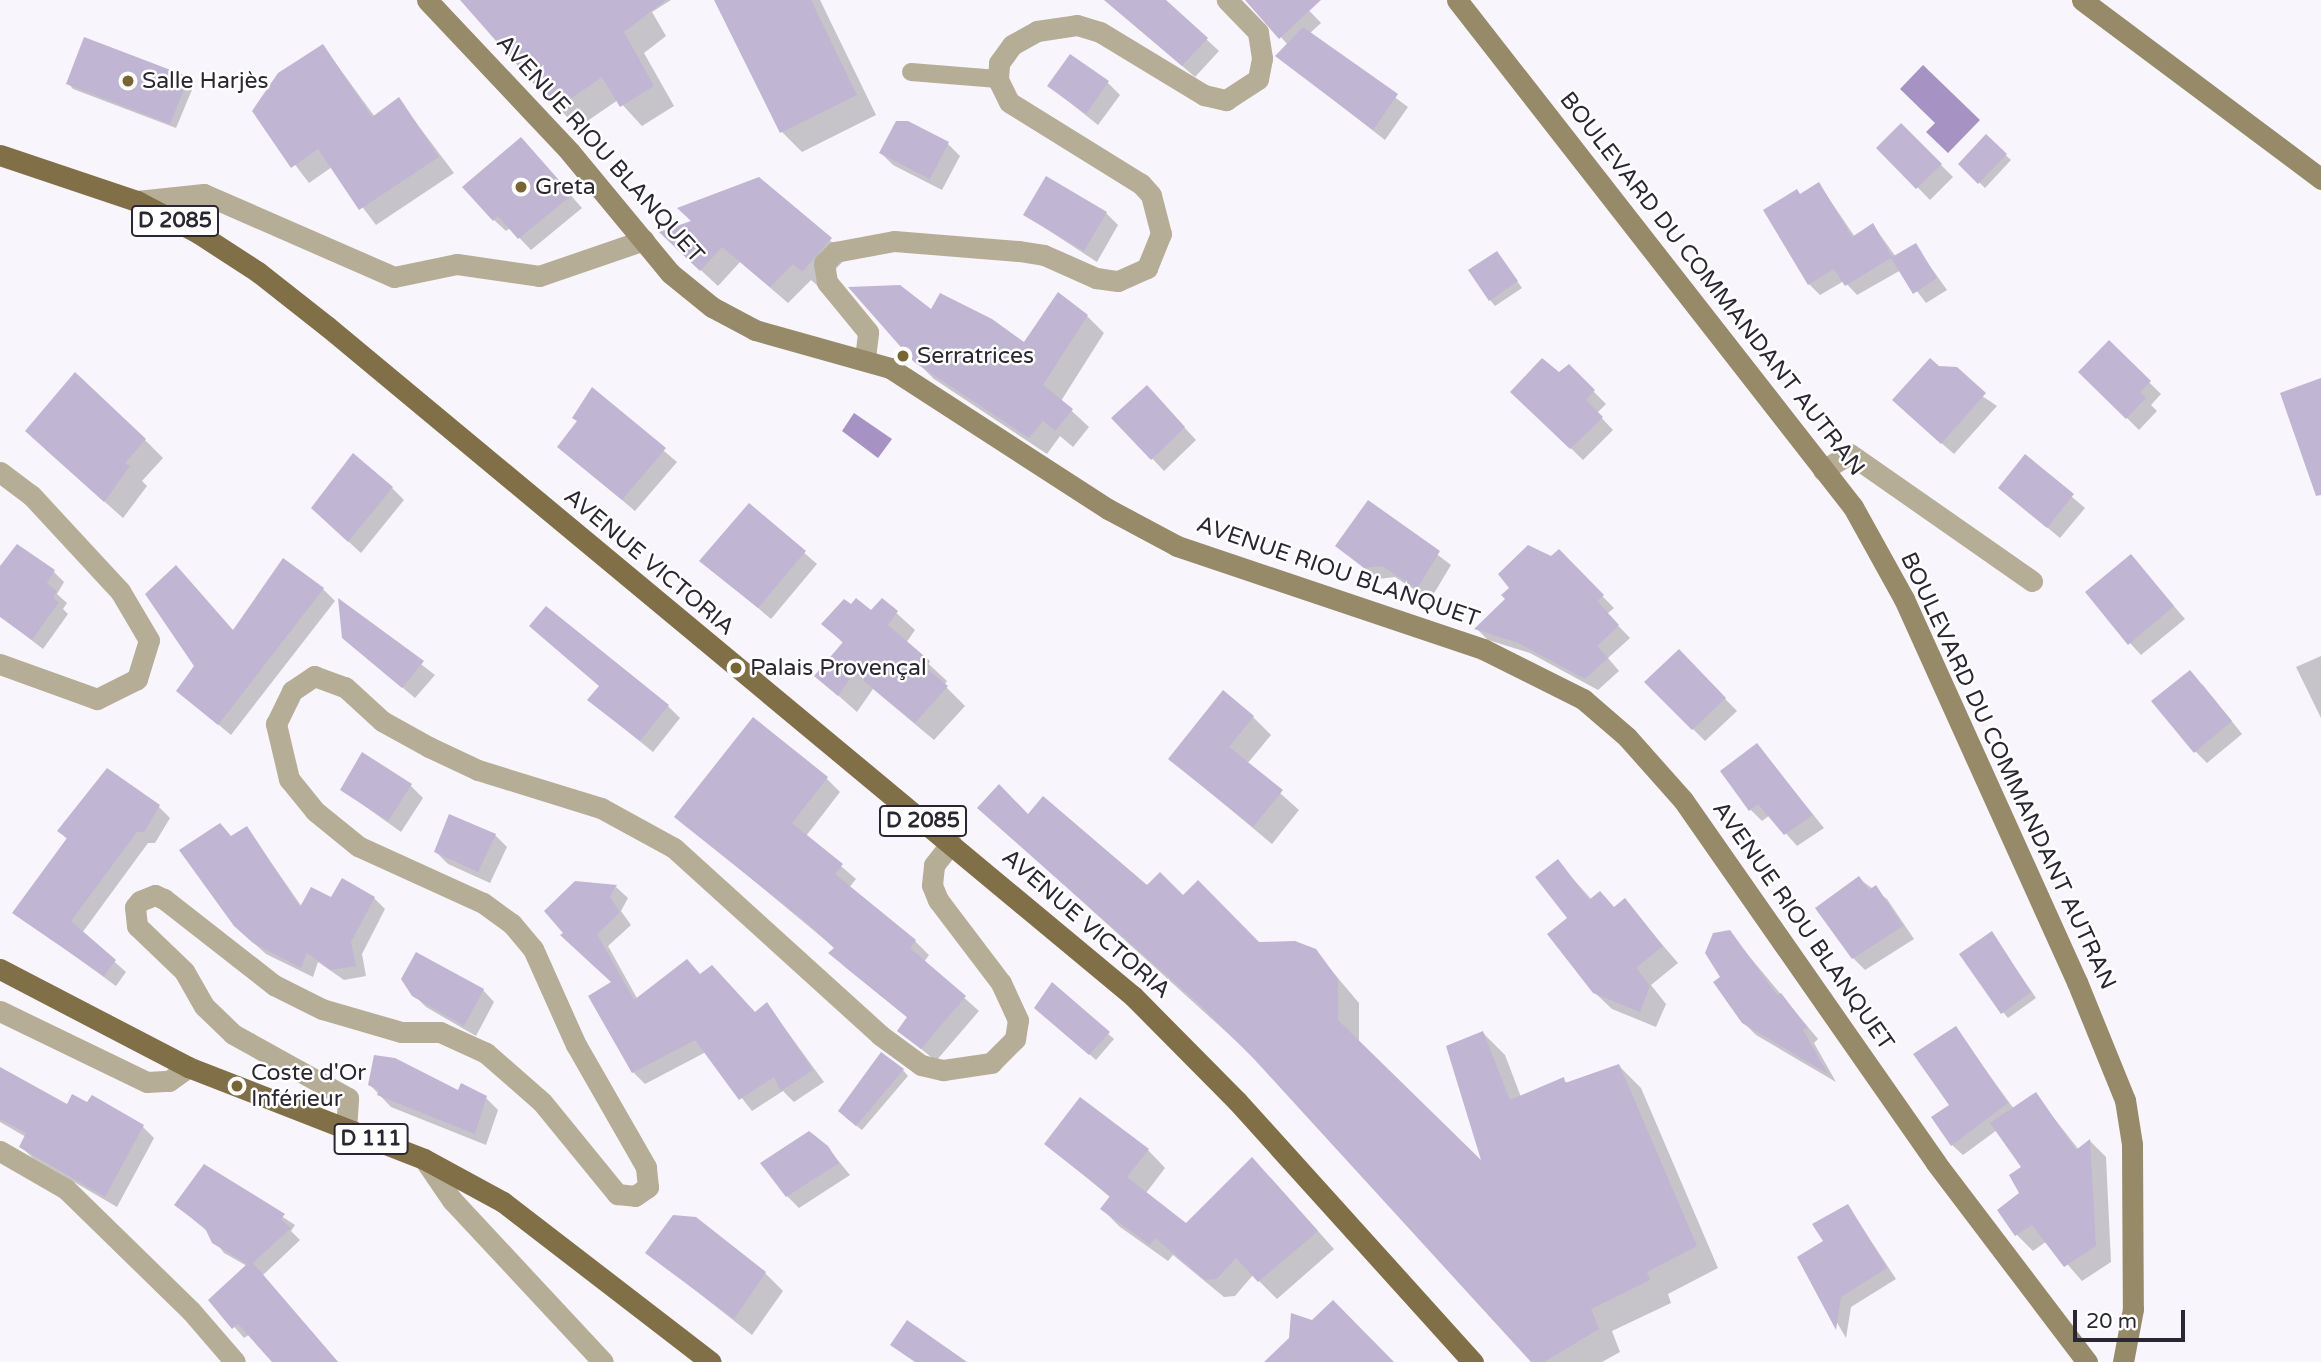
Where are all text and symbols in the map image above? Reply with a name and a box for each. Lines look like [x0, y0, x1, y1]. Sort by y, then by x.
street label: AVENUE RIOU BLANQUET [490, 29, 710, 269]
place label: Salle Harjès [142, 67, 269, 95]
marker: Salle Harjès [120, 73, 136, 89]
street label: BOULEVARD DU COMMANDANT AUTRAN [1554, 87, 1870, 481]
place label: Greta [535, 173, 596, 201]
marker: Greta [513, 179, 529, 195]
road number: D 2085 [130, 204, 220, 238]
place label: Serratrices [917, 342, 1034, 370]
marker: Serratrices [895, 348, 911, 364]
street label: AVENUE VICTORIA [558, 483, 740, 641]
street label: AVENUE RIOU BLANQUET [1193, 511, 1483, 633]
street label: BOULEVARD DU COMMANDANT AUTRAN [1894, 548, 2122, 994]
place label: Palais Provençal [750, 654, 927, 682]
marker: Palais Provençal [728, 660, 744, 676]
street label: AVENUE RIOU BLANQUET [1706, 796, 1900, 1056]
road number: D 2085 [878, 804, 968, 838]
street label: AVENUE VICTORIA [996, 843, 1176, 1005]
place label: Coste d'Or Inférieur [251, 1059, 366, 1113]
marker: Coste d'Or Inférieur [229, 1078, 245, 1094]
road number: D 111 [332, 1122, 410, 1156]
scale bar [2076, 1296, 2188, 1340]
text: 20 m [2086, 1309, 2137, 1334]

